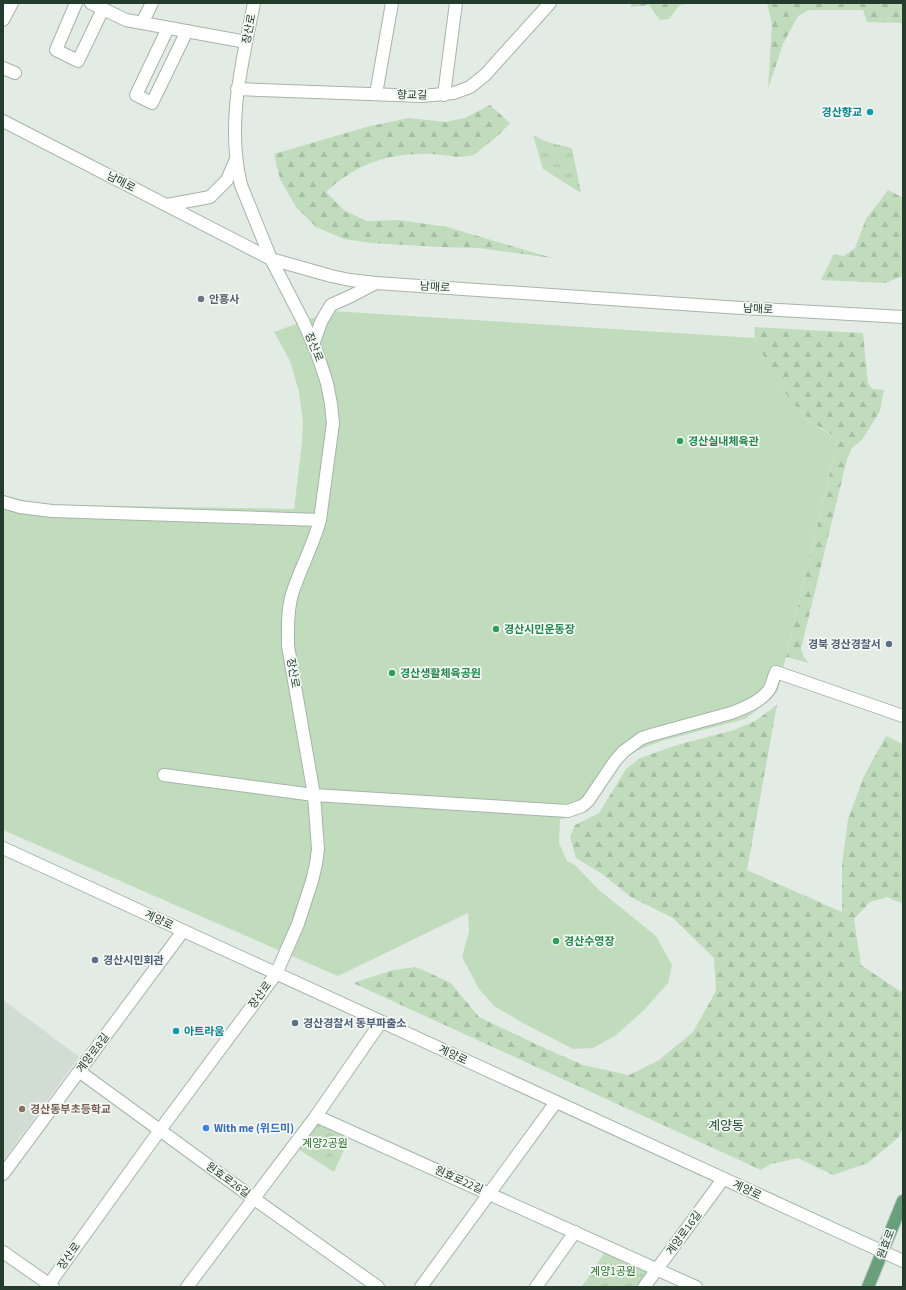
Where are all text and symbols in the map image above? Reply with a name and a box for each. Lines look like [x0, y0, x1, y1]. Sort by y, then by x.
street label: 장산로 [239, 13, 259, 45]
street label: 향교길 [397, 87, 427, 103]
place label: 경산향교 [822, 105, 862, 120]
marker: 경산향교 [865, 107, 875, 117]
street label: 남매로 [104, 168, 138, 196]
street label: 남매로 [419, 278, 451, 296]
place label: 안흥사 [209, 292, 239, 307]
marker: 안흥사 [196, 294, 206, 304]
street label: 남매로 [742, 301, 774, 317]
street label: 장산로 [301, 330, 327, 364]
place label: 경산실내체육관 [688, 434, 759, 449]
marker: 경산실내체육관 [675, 436, 685, 446]
place label: 경산시민운동장 [504, 622, 575, 637]
marker: 경산시민운동장 [491, 624, 501, 634]
place label: 경북 경산경찰서 [808, 637, 881, 652]
marker: 경북 경산경찰서 [884, 639, 894, 649]
street label: 장산로 [283, 657, 303, 689]
place label: 경산생활체육공원 [400, 666, 481, 681]
marker: 경산생활체육공원 [387, 668, 397, 678]
street label: 계양로 [142, 907, 176, 933]
place label: 경산수영장 [564, 934, 615, 949]
marker: 경산수영장 [551, 936, 561, 946]
place label: 경산시민회관 [103, 953, 164, 968]
marker: 경산시민회관 [90, 955, 100, 965]
street label: 장산로 [245, 978, 275, 1012]
place label: 경산경찰서 동부파출소 [303, 1016, 406, 1031]
marker: 경산경찰서 동부파출소 [290, 1018, 300, 1028]
place label: 아트라움 [184, 1024, 224, 1039]
marker: 아트라움 [171, 1026, 181, 1036]
street label: 계양로8길 [73, 1030, 113, 1076]
street label: 계양로 [436, 1042, 470, 1068]
place label: 경산동부초등학교 [30, 1102, 111, 1117]
marker: 경산동부초등학교 [17, 1104, 27, 1114]
district label: 계양동 [708, 1117, 744, 1135]
place label: With me (위드미) [214, 1121, 294, 1136]
marker: With me (위드미) [201, 1123, 211, 1133]
park label: 계양2공원 [302, 1136, 348, 1151]
street label: 원효로26길 [203, 1159, 253, 1201]
street label: 원효로22길 [432, 1163, 486, 1197]
street label: 계양로 [730, 1177, 764, 1203]
street label: 계양로16길 [663, 1208, 705, 1258]
street label: 원효로 [874, 1227, 898, 1261]
street label: 장산로 [54, 1239, 84, 1273]
park label: 계양1공원 [590, 1264, 636, 1279]

